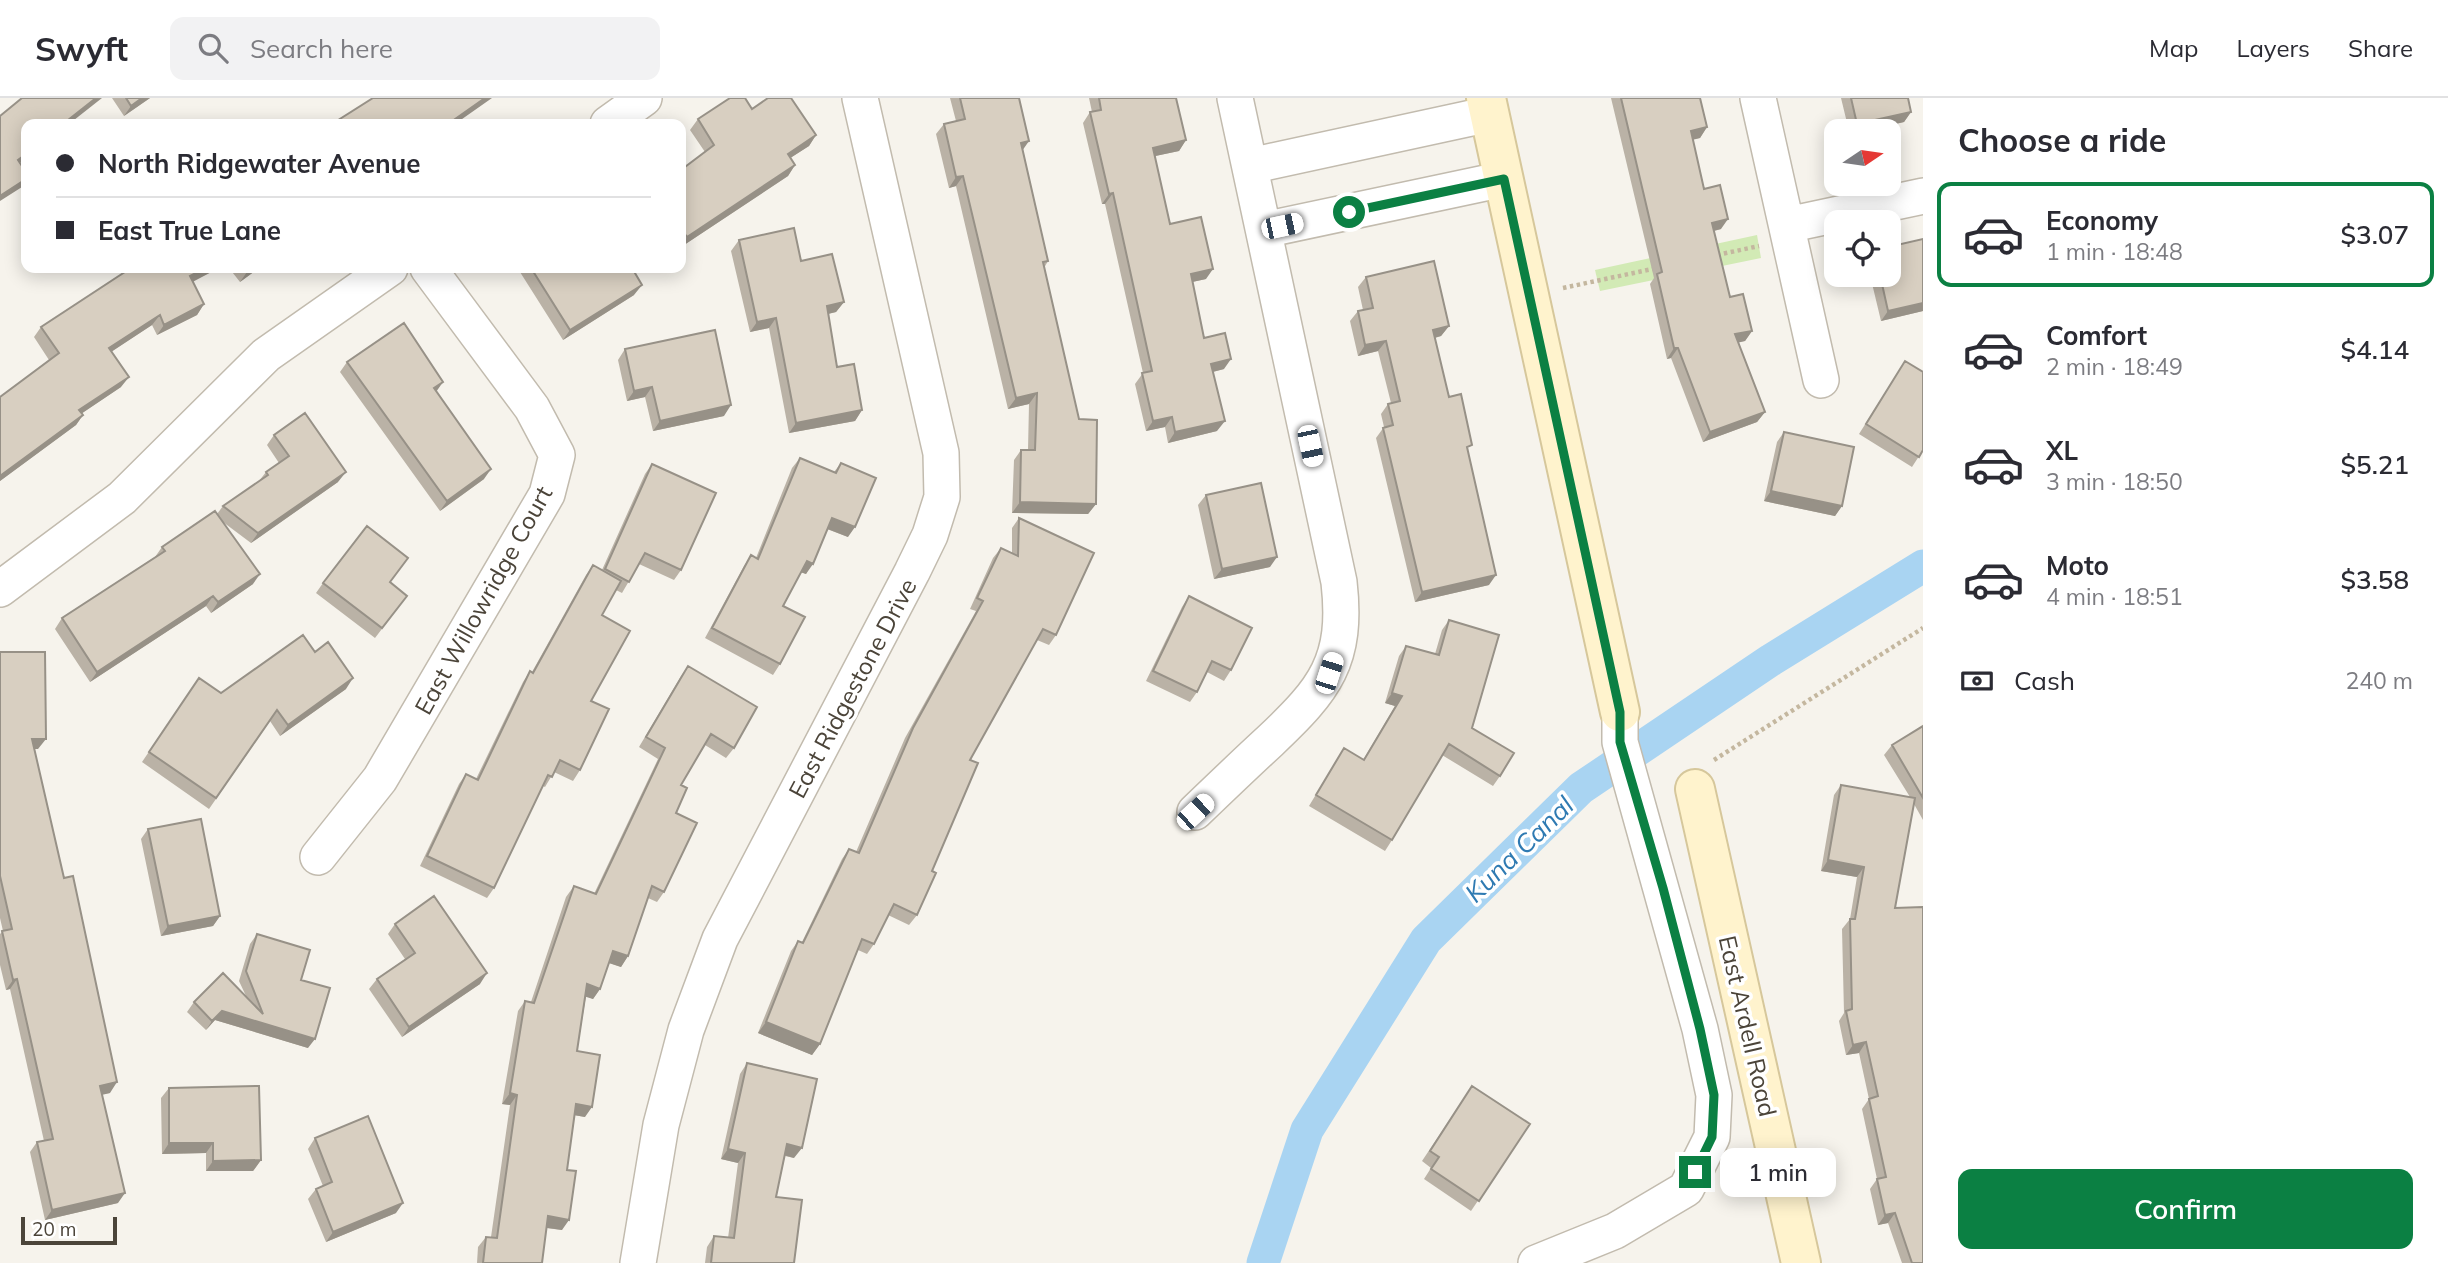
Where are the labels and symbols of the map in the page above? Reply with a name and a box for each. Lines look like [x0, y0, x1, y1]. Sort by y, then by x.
north arrow [1824, 119, 1900, 196]
route start [1333, 196, 1365, 228]
car [1260, 211, 1305, 241]
car [1296, 423, 1325, 469]
street label: East Willowridge Court [408, 481, 558, 719]
street label: East Ridgestone Drive [781, 573, 923, 803]
car [1313, 650, 1346, 696]
water label: Kuna Canal [1458, 788, 1581, 909]
car [1173, 790, 1218, 834]
street label: East Ardell Road [1713, 933, 1783, 1119]
callout: 1 min [1720, 1148, 1835, 1196]
route end [1679, 1156, 1711, 1188]
scale bar [21, 1214, 117, 1246]

